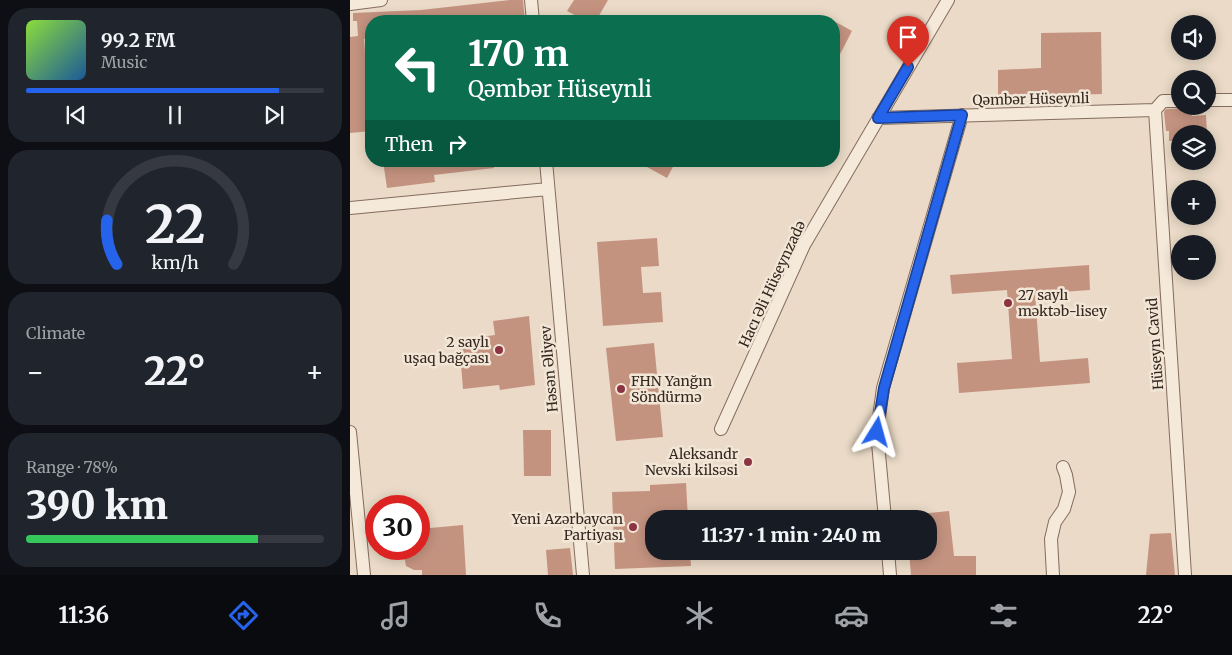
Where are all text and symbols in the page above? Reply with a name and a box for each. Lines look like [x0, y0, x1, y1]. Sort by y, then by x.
map controls [1171, 15, 1216, 280]
button: sound [1171, 15, 1216, 60]
pin [887, 16, 929, 67]
icon: arrive [894, 23, 922, 51]
text: 99.2 FM [101, 28, 175, 52]
text: 170 m [468, 32, 569, 76]
icon: left [385, 35, 450, 100]
text: Music [101, 52, 147, 72]
button: search [1171, 70, 1216, 115]
text: Qəmbər Hüseynli [468, 75, 652, 103]
street label: Qəmbər Hüseynli [972, 89, 1090, 109]
icon: previous [62, 101, 90, 129]
icon: pause [161, 101, 189, 129]
icon: next [260, 101, 288, 129]
button: layers [1171, 125, 1216, 170]
icon: right [443, 130, 471, 158]
text: Then [385, 132, 433, 156]
button: + [1171, 180, 1216, 225]
text: 22 [145, 192, 205, 257]
street label: Hacı Əli Hüseynzadə [735, 218, 809, 350]
button: − [1171, 235, 1216, 280]
text: km/h [151, 251, 199, 274]
place label: 27 saylı məktəb-lisey [1018, 286, 1108, 320]
marker: 27 saylı məktəb-lisey [1002, 297, 1014, 309]
street label: Hüseyn Cavid [1143, 297, 1167, 391]
text: Climate [26, 323, 85, 343]
street label: Həsən Əliyev [536, 324, 562, 413]
place label: 2 saylı uşaq bağçası [404, 333, 489, 367]
marker: 2 saylı uşaq bağçası [493, 344, 505, 356]
text: 22° [144, 348, 206, 395]
text: − [26, 354, 45, 390]
text: + [305, 354, 324, 390]
place label: FHN Yanğın Söndürmə [631, 372, 712, 406]
marker: FHN Yanğın Söndürmə [615, 383, 627, 395]
position arrow [850, 405, 902, 457]
place label: Aleksandr Nevski kilsəsi [645, 445, 738, 479]
marker: Aleksandr Nevski kilsəsi [742, 456, 754, 468]
text: Range · 78% [26, 457, 118, 477]
text: 390 km [26, 482, 168, 529]
speed limit sign: 30 [365, 495, 430, 560]
place label: Yeni Azərbaycan Partiyası [511, 510, 623, 544]
marker: Yeni Azərbaycan Partiyası [627, 521, 639, 533]
text: 11:37 · 1 min · 240 m [701, 523, 881, 547]
icon: directions [226, 598, 261, 633]
icon: music [378, 598, 413, 633]
icon: phone [530, 598, 565, 633]
icon: climate [682, 598, 717, 633]
icon: car [834, 598, 869, 633]
icon: filters [986, 598, 1021, 633]
text: 11:36 [58, 601, 109, 629]
text: 22° [1138, 601, 1173, 629]

